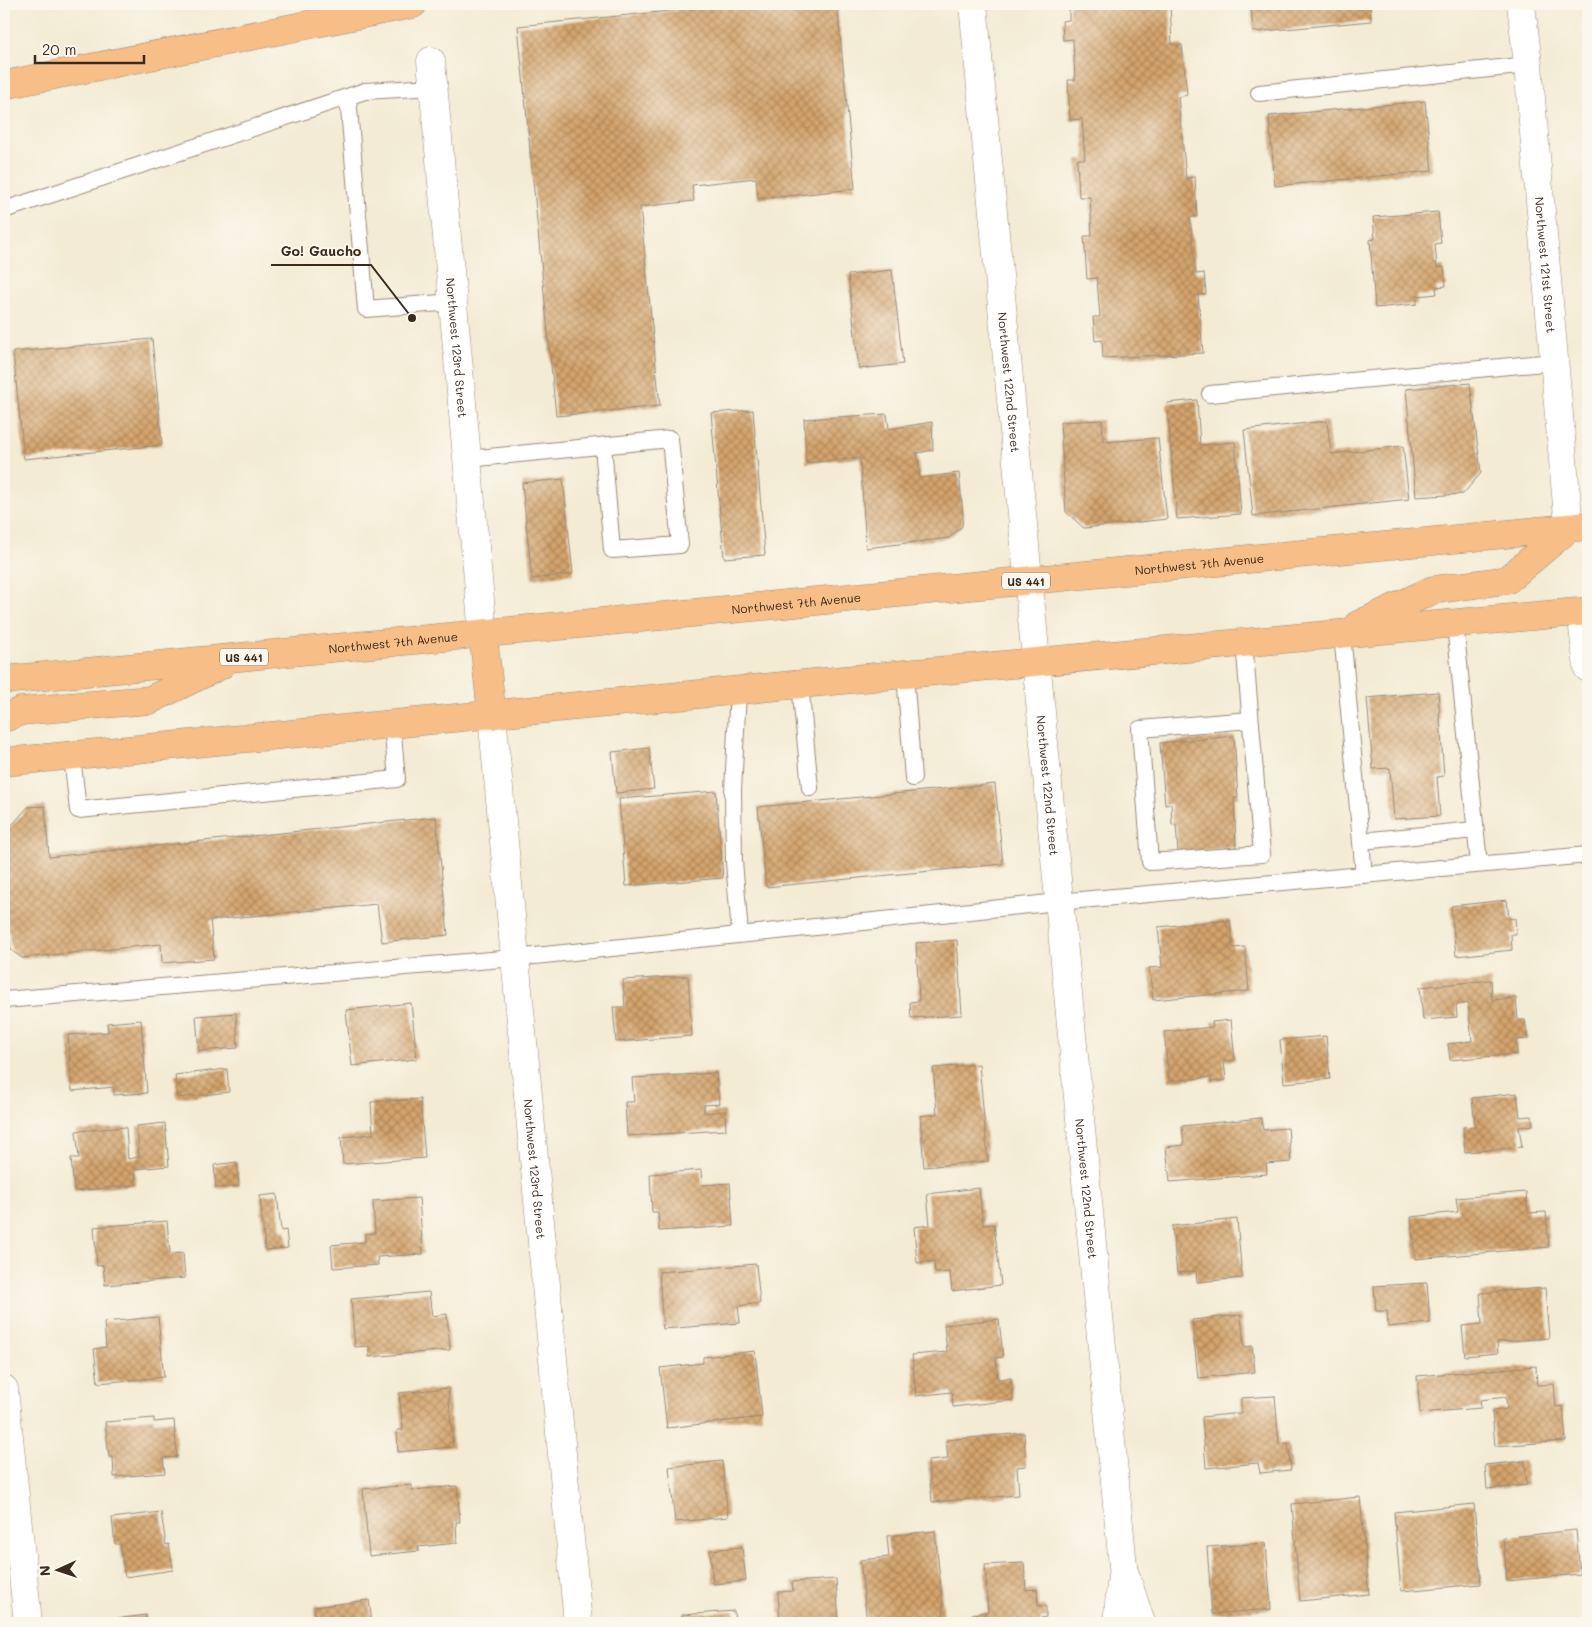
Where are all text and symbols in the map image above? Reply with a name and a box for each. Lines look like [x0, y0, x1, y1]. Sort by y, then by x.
scale bar [35, 32, 144, 64]
text: 20 m [42, 39, 76, 59]
street label: Northwest 121st Street [1532, 196, 1560, 333]
callout: Go! Gaucho [271, 236, 371, 265]
text: Go! Gaucho [281, 241, 362, 260]
street label: Northwest 123rd Street [443, 277, 471, 419]
street label: Northwest 122nd Street [995, 311, 1024, 453]
street label: Northwest 7th Avenue [1134, 550, 1265, 578]
road number: US 441 [1002, 572, 1050, 590]
street label: Northwest 7th Avenue [731, 589, 862, 617]
street label: Northwest 7th Avenue [328, 628, 459, 656]
road number: US 441 [220, 649, 268, 666]
street label: Northwest 122nd Street [1033, 715, 1063, 856]
street label: Northwest 123rd Street [520, 1098, 550, 1240]
street label: Northwest 122nd Street [1072, 1118, 1101, 1259]
north arrow [32, 1544, 82, 1594]
text: N [35, 1565, 54, 1577]

